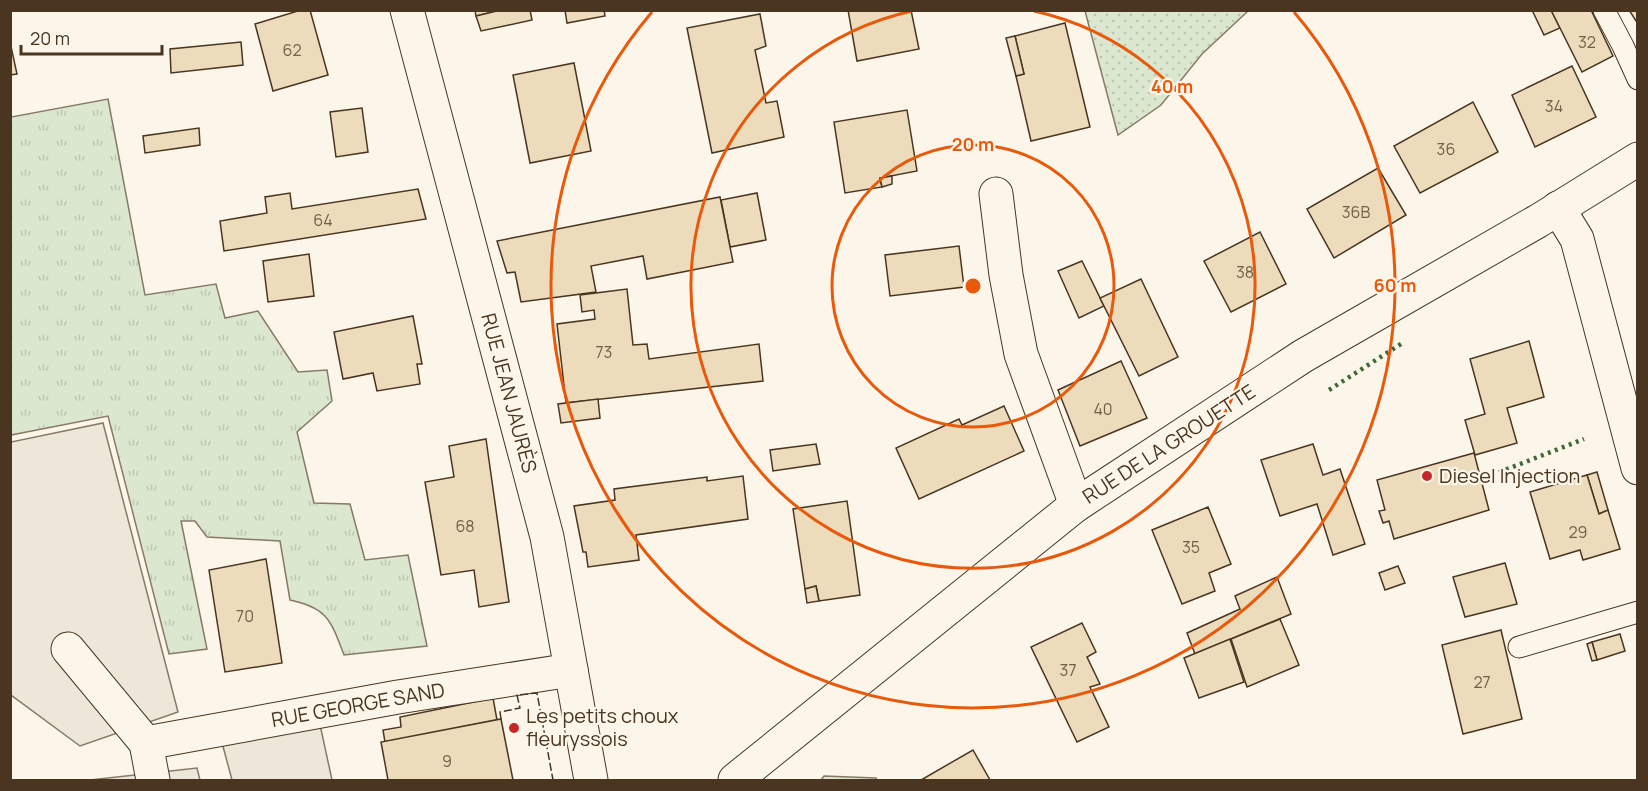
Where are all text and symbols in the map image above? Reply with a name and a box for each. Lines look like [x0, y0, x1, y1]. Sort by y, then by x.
scale bar [21, 18, 162, 56]
text: 20 m [30, 26, 70, 50]
house number: 32 [1578, 31, 1596, 53]
house number: 62 [282, 39, 302, 61]
text: 40 m [1151, 74, 1193, 98]
house number: 34 [1545, 95, 1563, 117]
text: 20 m [952, 132, 994, 156]
house number: 36 [1437, 138, 1455, 160]
house number: 36B [1342, 201, 1370, 223]
house number: 64 [313, 209, 333, 231]
house number: 38 [1236, 261, 1254, 283]
text: 60 m [1374, 273, 1416, 297]
centre of rings [963, 276, 983, 296]
street label: RUE JEAN JAURÈS [475, 310, 544, 476]
house number: 73 [596, 341, 612, 363]
street label: RUE DE LA GROUETTE [1077, 378, 1260, 510]
house number: 40 [1093, 398, 1113, 420]
place label: Diesel Injection [1439, 462, 1580, 489]
marker: Diesel Injection [1420, 469, 1434, 483]
house number: 68 [455, 515, 475, 537]
house number: 29 [1568, 521, 1588, 543]
house number: 35 [1182, 536, 1200, 558]
house number: 70 [236, 605, 254, 627]
house number: 37 [1060, 659, 1076, 681]
house number: 27 [1473, 671, 1491, 693]
street label: RUE GEORGE SAND [269, 676, 447, 733]
place label: Les petits choux fleuryssois [526, 702, 679, 752]
marker: Les petits choux fleuryssois [507, 721, 521, 735]
house number: 9 [442, 750, 452, 772]

